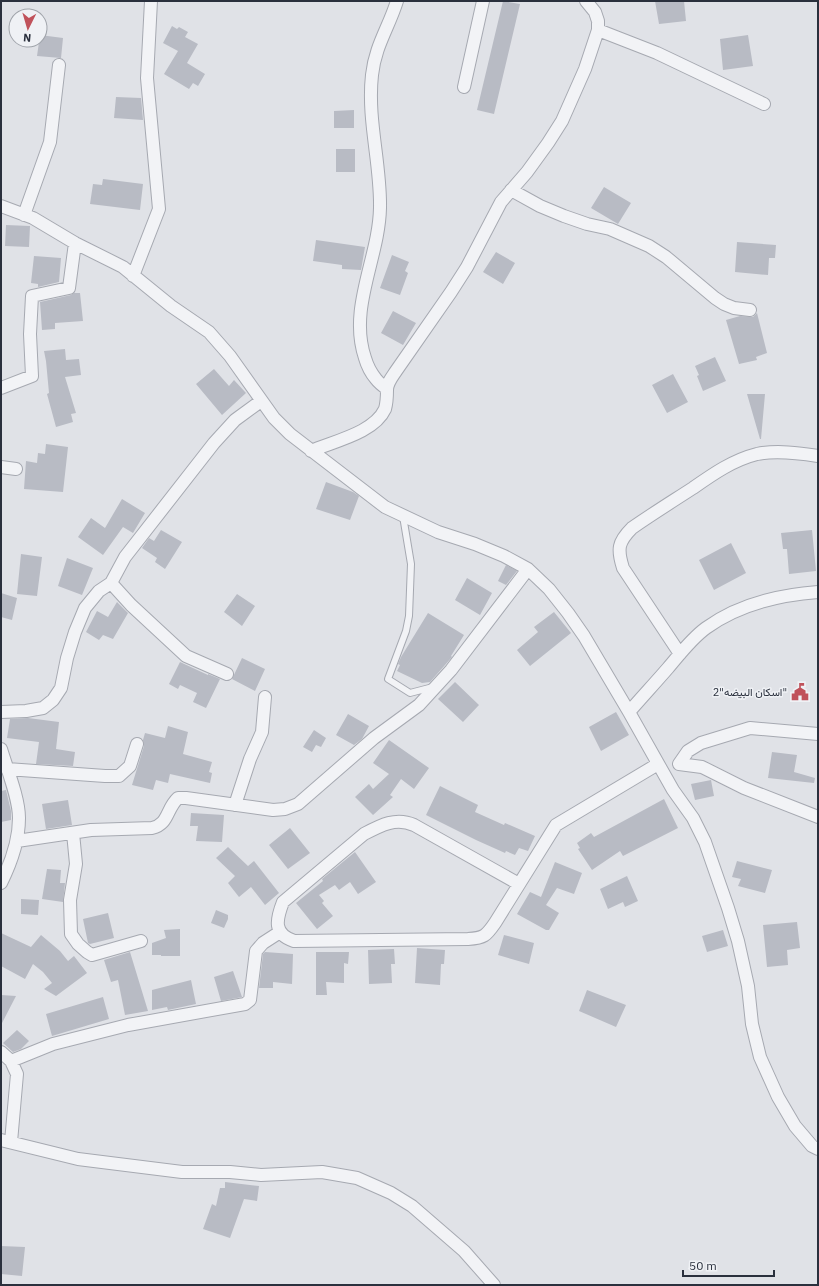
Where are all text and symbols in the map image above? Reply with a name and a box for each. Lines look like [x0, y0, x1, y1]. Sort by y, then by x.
north arrow [8, 8, 48, 48]
text: N [23, 31, 32, 45]
public building icon: اسكان البيضه"2" [790, 682, 810, 702]
place label: اسكان البيضه"2" [713, 685, 787, 699]
scale bar [683, 1252, 774, 1278]
text: 50 m [689, 1258, 717, 1273]

